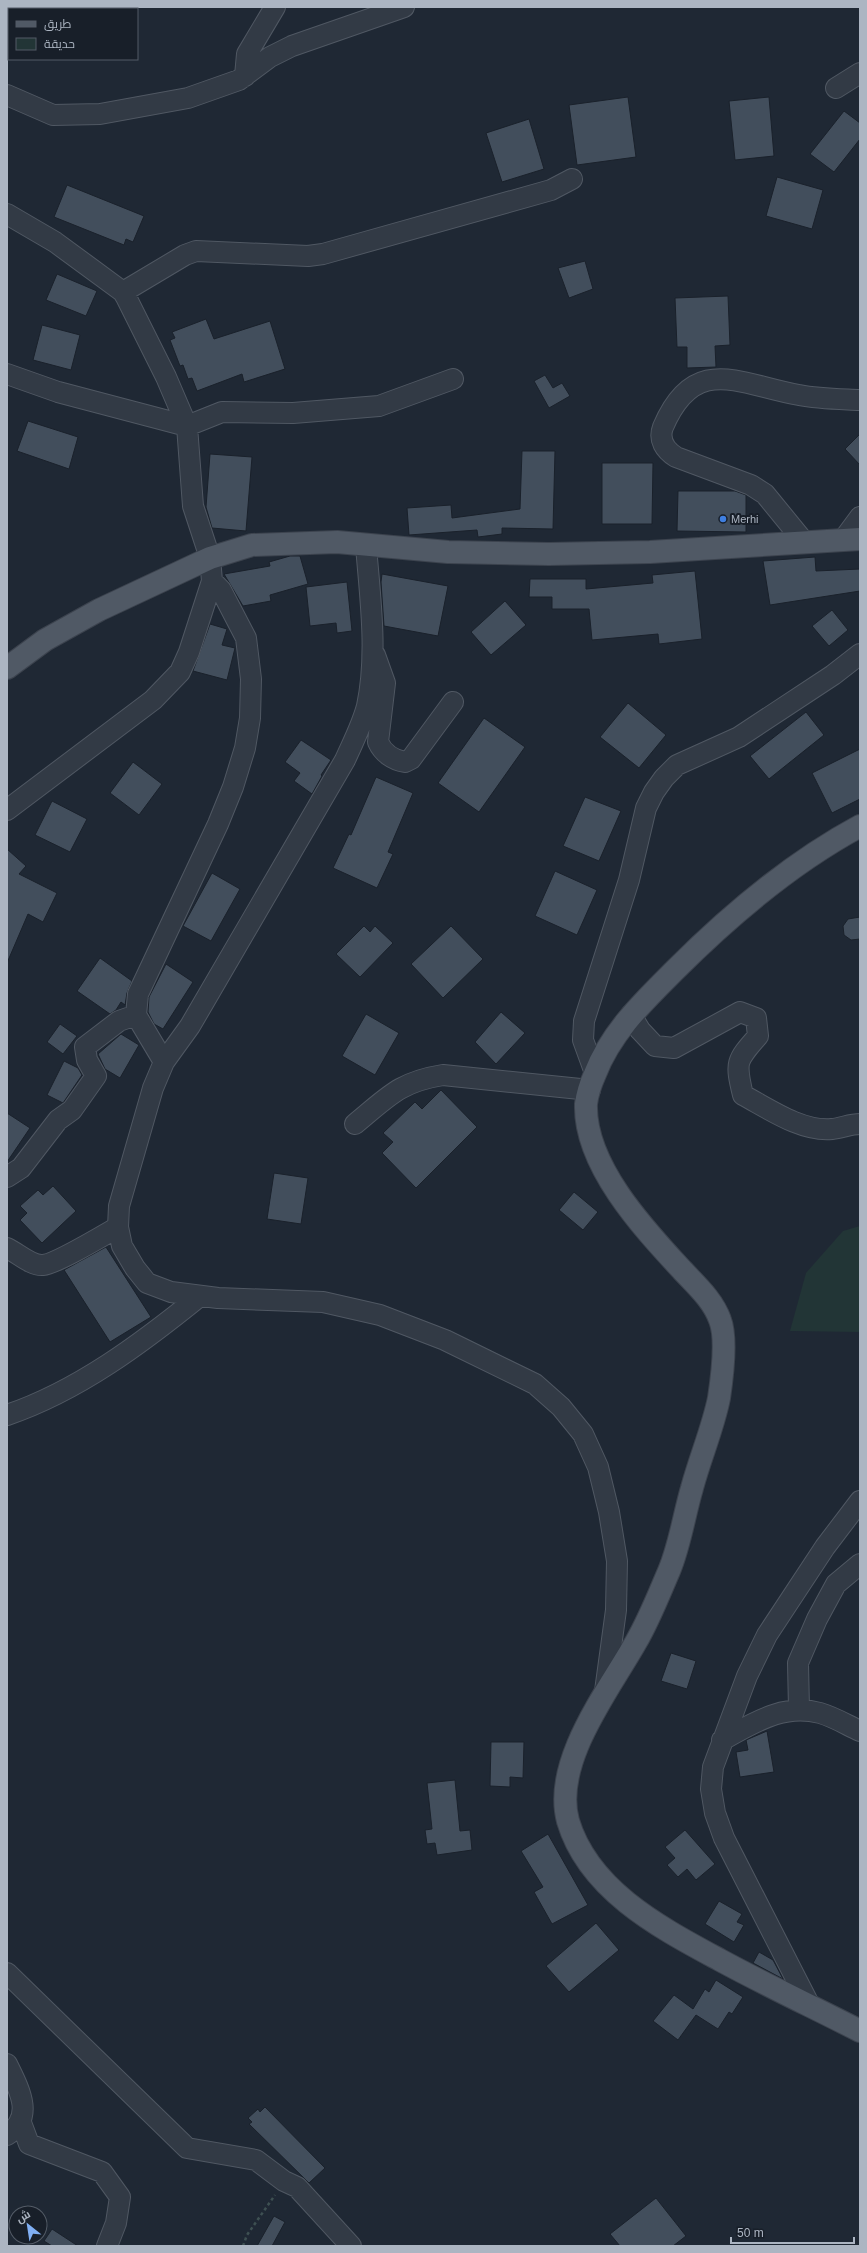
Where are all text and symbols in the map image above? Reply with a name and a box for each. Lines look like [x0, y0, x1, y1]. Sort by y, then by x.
legend [8, 8, 138, 60]
text: طريق [44, 17, 72, 31]
text: حديقة [44, 37, 75, 51]
place label: Merhi [731, 513, 759, 525]
marker: Merhi [718, 514, 728, 524]
north arrow [8, 2205, 48, 2245]
text: ش [14, 2208, 33, 2226]
scale bar [731, 2219, 854, 2245]
text: 50 m [737, 2226, 764, 2240]

